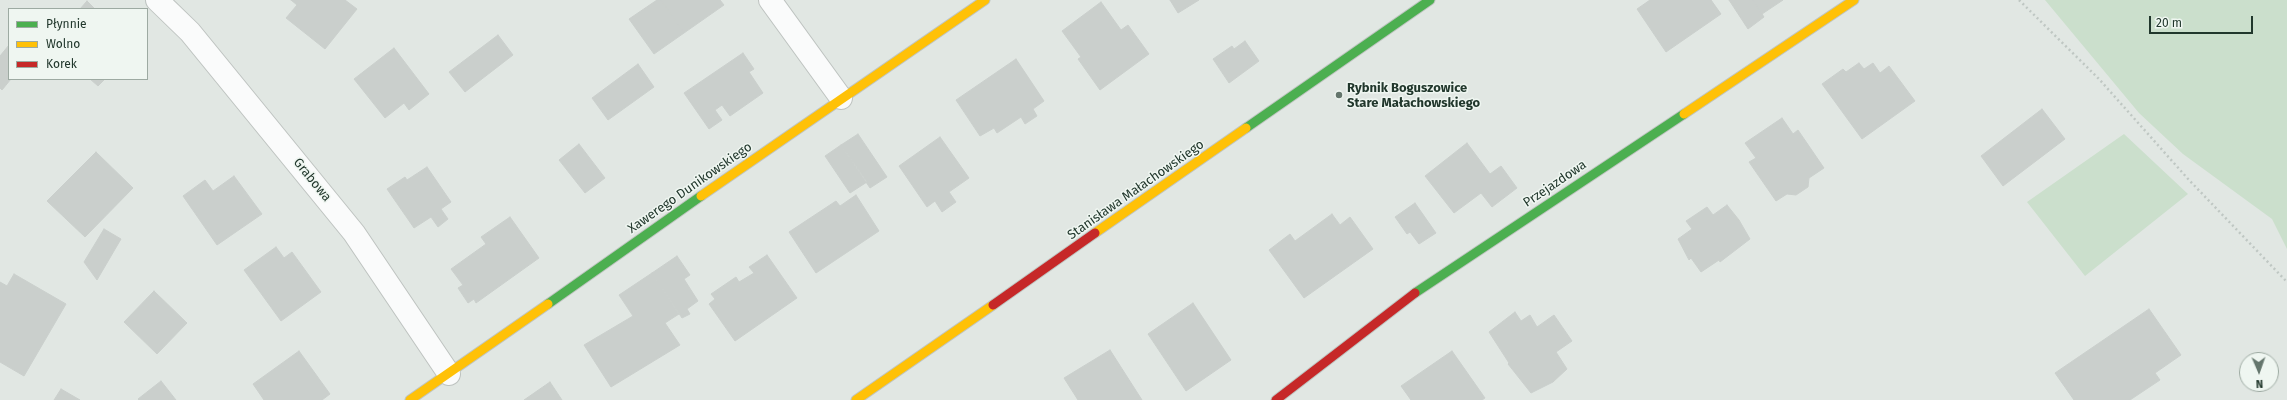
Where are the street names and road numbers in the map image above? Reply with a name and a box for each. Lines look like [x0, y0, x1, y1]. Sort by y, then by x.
street label: Stanisława Małachowskiego [1065, 137, 1207, 243]
street label: Xawerego Dunikowskiego [625, 139, 755, 237]
street label: Grabowa [290, 155, 334, 205]
street label: Przejazdowa [1520, 157, 1590, 211]

